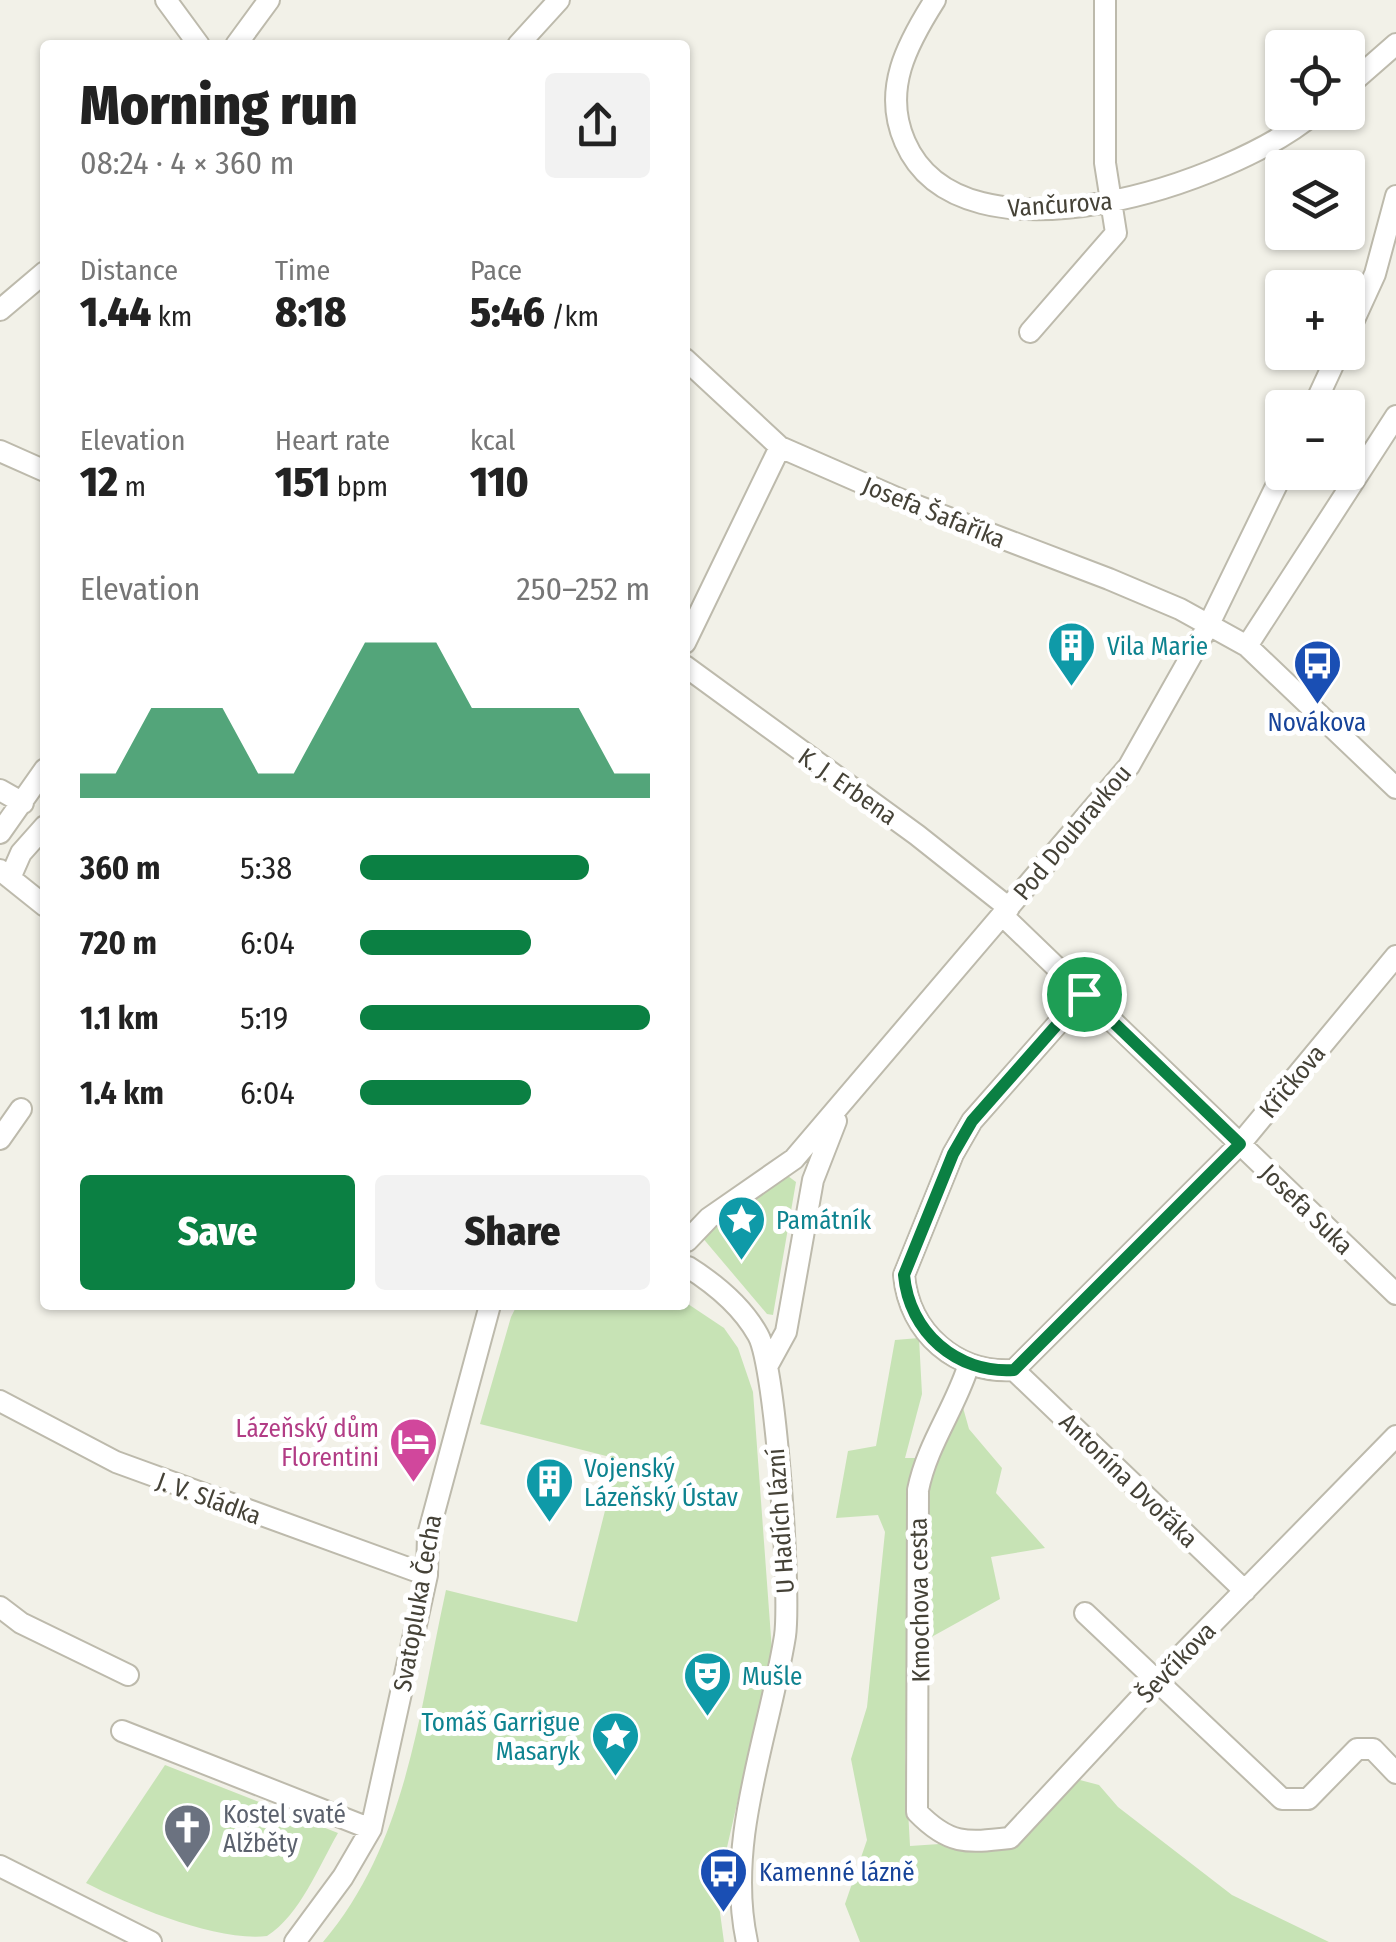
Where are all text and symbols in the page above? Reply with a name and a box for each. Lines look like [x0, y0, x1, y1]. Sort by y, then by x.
map controls [1265, 30, 1365, 490]
button: locate [1265, 30, 1365, 130]
text: Morning run [80, 73, 358, 139]
button: share [545, 73, 650, 178]
text: 08:24 · 4 × 360 m [80, 144, 294, 182]
button: layers [1265, 150, 1365, 250]
street label: Vančurova [1007, 186, 1113, 224]
text: Distance [80, 254, 178, 287]
text: Time [275, 254, 330, 287]
text: Pace [470, 254, 522, 287]
button: + [1265, 270, 1365, 370]
text: 1.44 [80, 287, 151, 337]
text: 8:18 [275, 287, 347, 337]
text: 5:46 [470, 287, 545, 337]
text: km [151, 300, 192, 333]
text: /km [545, 300, 599, 333]
button: − [1265, 390, 1365, 490]
text: Elevation [80, 424, 185, 457]
text: Heart rate [275, 424, 390, 457]
text: kcal [470, 424, 515, 457]
text: 12 [80, 457, 118, 507]
text: 151 [275, 457, 330, 507]
text: 110 [470, 457, 529, 507]
text: m [118, 470, 146, 503]
text: bpm [330, 470, 388, 503]
street label: Josefa Šafaříka [858, 470, 1010, 555]
text: Elevation [80, 570, 200, 608]
text: 250–252 m [517, 570, 650, 608]
building icon: Vila Marie [1046, 620, 1098, 688]
place label: Vila Marie [1107, 632, 1208, 662]
bus stop icon: Novákova [1291, 638, 1343, 706]
place label: Novákova [1268, 708, 1366, 738]
street label: K. J. Erbena [792, 742, 903, 832]
street label: Pod Doubravkou [1007, 759, 1138, 906]
text: 360 m [80, 849, 160, 887]
text: 5:38 [240, 849, 292, 887]
text: 720 m [80, 924, 157, 962]
text: 6:04 [240, 924, 295, 962]
pin [1042, 952, 1127, 1037]
icon: arrive [1057, 967, 1112, 1022]
text: 1.1 km [80, 999, 159, 1037]
text: 5:19 [240, 999, 288, 1037]
street label: Křičkova [1253, 1039, 1332, 1124]
text: 1.4 km [80, 1074, 164, 1112]
text: 6:04 [240, 1074, 295, 1112]
street label: Josefa Suka [1254, 1158, 1359, 1261]
button: Save [80, 1175, 355, 1290]
button: Share [375, 1175, 650, 1290]
place icon: Památník [715, 1194, 767, 1262]
place label: Památník [776, 1206, 871, 1236]
street label: Antonína Dvořáka [1053, 1407, 1204, 1554]
place label: Lázeňský dům Florentini [236, 1414, 379, 1473]
hotel icon: Lázeňský dům Florentini [388, 1416, 440, 1484]
street label: U Hadích lázní [761, 1447, 801, 1595]
place label: Vojenský Lázeňský Ústav [584, 1454, 738, 1513]
building icon: Vojenský Lázeňský Ústav [523, 1456, 575, 1524]
street label: J. V. Sládka [152, 1466, 265, 1532]
street label: Svatopluka Čecha [387, 1512, 448, 1694]
street label: Kmochova cesta [904, 1517, 936, 1683]
street label: Ševčíkova [1130, 1615, 1222, 1709]
theatre icon: Mušle [681, 1650, 733, 1718]
place label: Mušle [742, 1662, 802, 1692]
place label: Tomáš Garrigue Masaryk [422, 1708, 580, 1767]
place icon: Tomáš Garrigue Masaryk [589, 1710, 641, 1778]
place label: Kostel svaté Alžběty [223, 1800, 346, 1859]
church icon: Kostel svaté Alžběty [162, 1802, 214, 1870]
bus stop icon: Kamenné lázně [698, 1846, 750, 1914]
place label: Kamenné lázně [759, 1858, 915, 1888]

